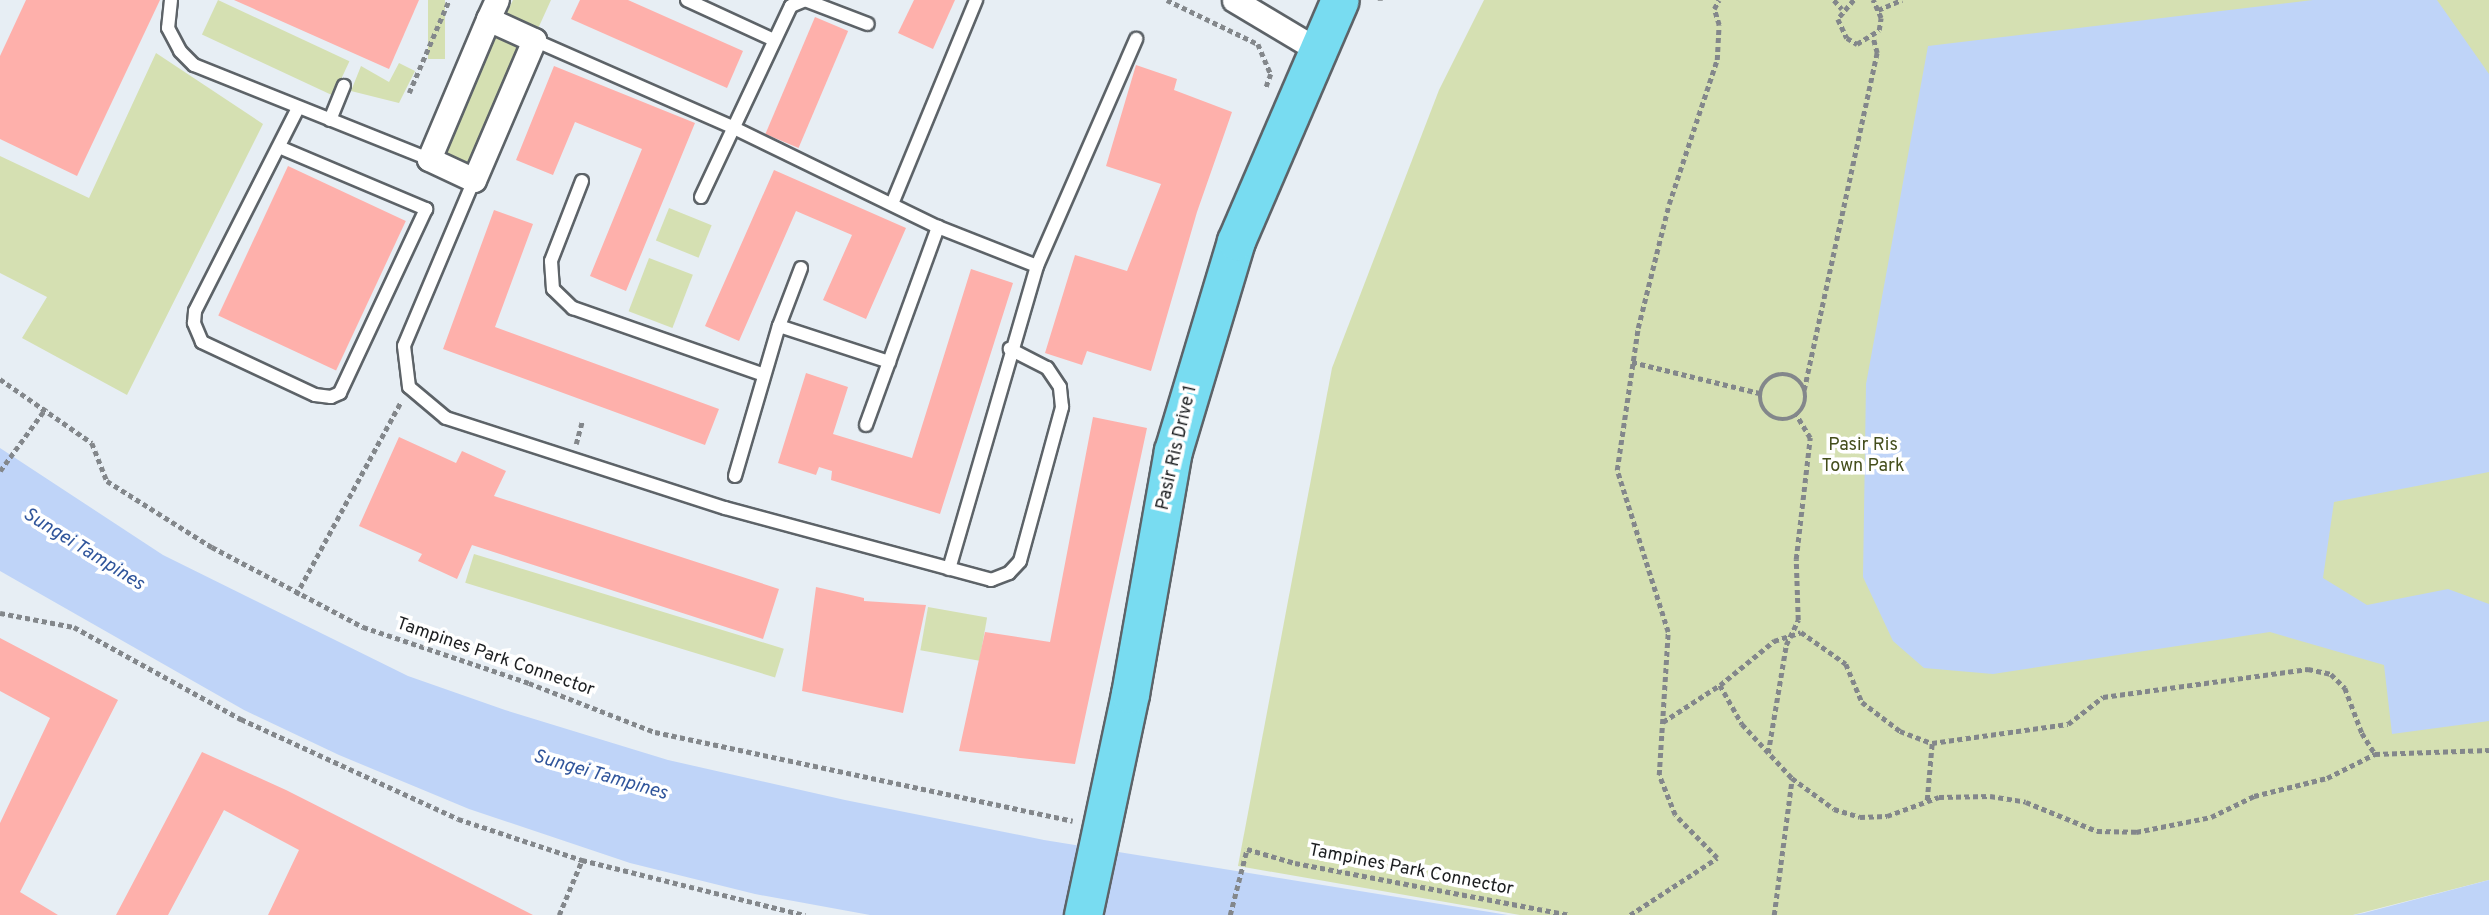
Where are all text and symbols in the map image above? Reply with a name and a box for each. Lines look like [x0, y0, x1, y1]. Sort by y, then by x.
street label: Pasir Ris Drive 1 [1153, 383, 1203, 513]
park label: Pasir Ris Town Park [1821, 436, 1905, 478]
water label: Sungei Tampines [18, 503, 148, 597]
street label: Tampines Park Connector [393, 614, 597, 702]
water label: Sungei Tampines [530, 746, 670, 806]
street label: Tampines Park Connector [1307, 841, 1515, 901]

